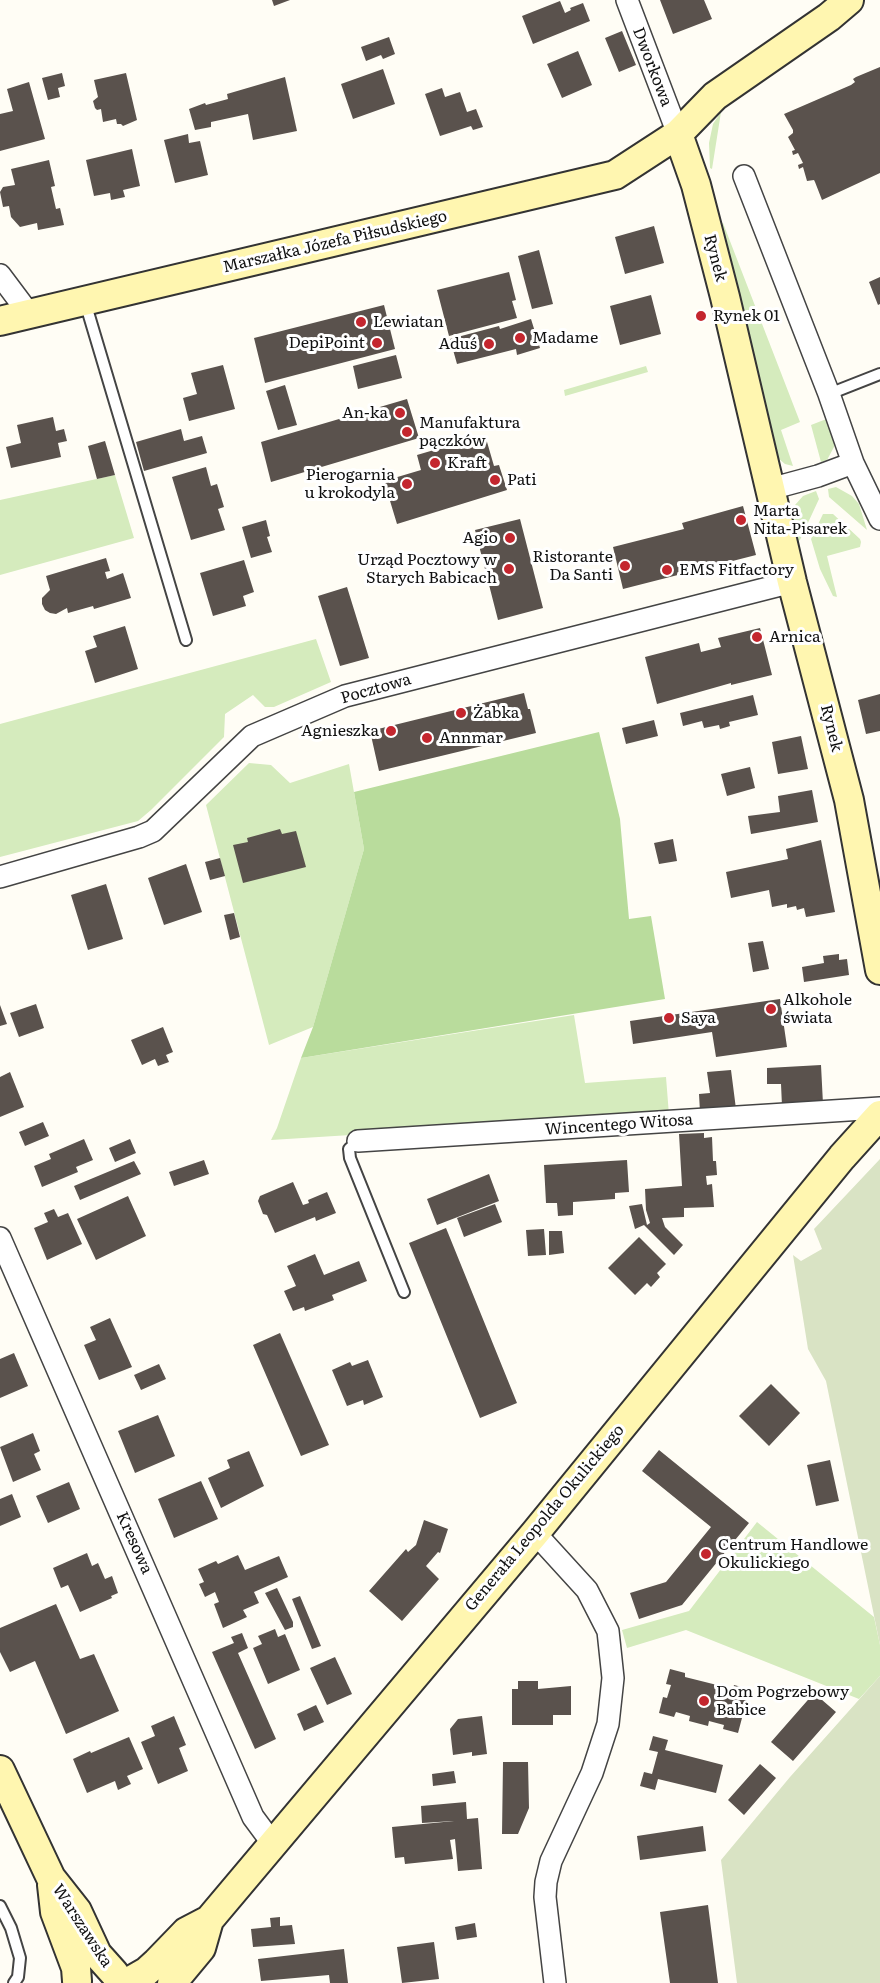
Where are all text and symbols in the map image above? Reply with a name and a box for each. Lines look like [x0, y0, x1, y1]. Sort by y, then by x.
street label: Dworkowa [628, 25, 676, 109]
street label: Marszałka Józefa Piłsudskiego [221, 207, 449, 277]
street label: Rynek [700, 232, 730, 284]
place label: Rynek 01 [713, 306, 780, 326]
marker: Rynek 01 [694, 309, 708, 323]
place label: Lewiatan [373, 312, 444, 332]
marker: Lewiatan [354, 315, 368, 329]
place label: Madame [532, 328, 598, 348]
marker: Madame [513, 331, 527, 345]
place label: DepiPoint [289, 333, 365, 353]
place label: Aduś [438, 334, 477, 354]
marker: DepiPoint [370, 336, 384, 350]
marker: Aduś [482, 337, 496, 351]
place label: An-ka [342, 403, 388, 423]
marker: An-ka [393, 406, 407, 420]
place label: Manufaktura pączków [419, 413, 520, 451]
marker: Manufaktura pączków [400, 425, 414, 439]
place label: Kraft [447, 453, 487, 473]
marker: Kraft [428, 456, 442, 470]
place label: Pierogarnia u krokodyla [305, 465, 395, 503]
place label: Pati [507, 470, 537, 490]
marker: Pati [488, 473, 502, 487]
marker: Pierogarnia u krokodyla [400, 477, 414, 491]
place label: Marta Nita-Pisarek [753, 501, 847, 539]
marker: Marta Nita-Pisarek [734, 513, 748, 527]
place label: Agio [463, 528, 498, 548]
marker: Agio [503, 531, 517, 545]
place label: Ristorante Da Santi [533, 547, 613, 585]
place label: Urząd Pocztowy w Starych Babicach [357, 550, 497, 588]
marker: Ristorante Da Santi [618, 559, 632, 573]
place label: EMS Fitfactory [679, 560, 794, 580]
marker: Urząd Pocztowy w Starych Babicach [502, 562, 516, 576]
marker: EMS Fitfactory [660, 563, 674, 577]
place label: Arnica [769, 627, 821, 647]
marker: Arnica [750, 630, 764, 644]
street label: Pocztowa [339, 670, 413, 708]
street label: Rynek [816, 702, 846, 754]
place label: Żabka [473, 703, 519, 723]
marker: Żabka [454, 706, 468, 720]
place label: Agnieszka [301, 721, 379, 741]
marker: Agnieszka [384, 724, 398, 738]
place label: Annmar [439, 728, 503, 748]
marker: Annmar [420, 731, 434, 745]
place label: Alkohole świata [783, 990, 852, 1028]
marker: Alkohole świata [764, 1002, 778, 1016]
place label: Saya [681, 1008, 716, 1028]
marker: Saya [662, 1011, 676, 1025]
street label: Wincentego Witosa [544, 1110, 694, 1140]
street label: Generała Leopolda Okulickiego [461, 1421, 629, 1615]
street label: Kresowa [112, 1509, 156, 1577]
place label: Centrum Handlowe Okulickiego [718, 1535, 868, 1573]
marker: Centrum Handlowe Okulickiego [699, 1547, 713, 1561]
place label: Dom Pogrzebowy Babice [716, 1682, 849, 1720]
marker: Dom Pogrzebowy Babice [697, 1694, 711, 1708]
street label: Warszawska [48, 1881, 116, 1971]

